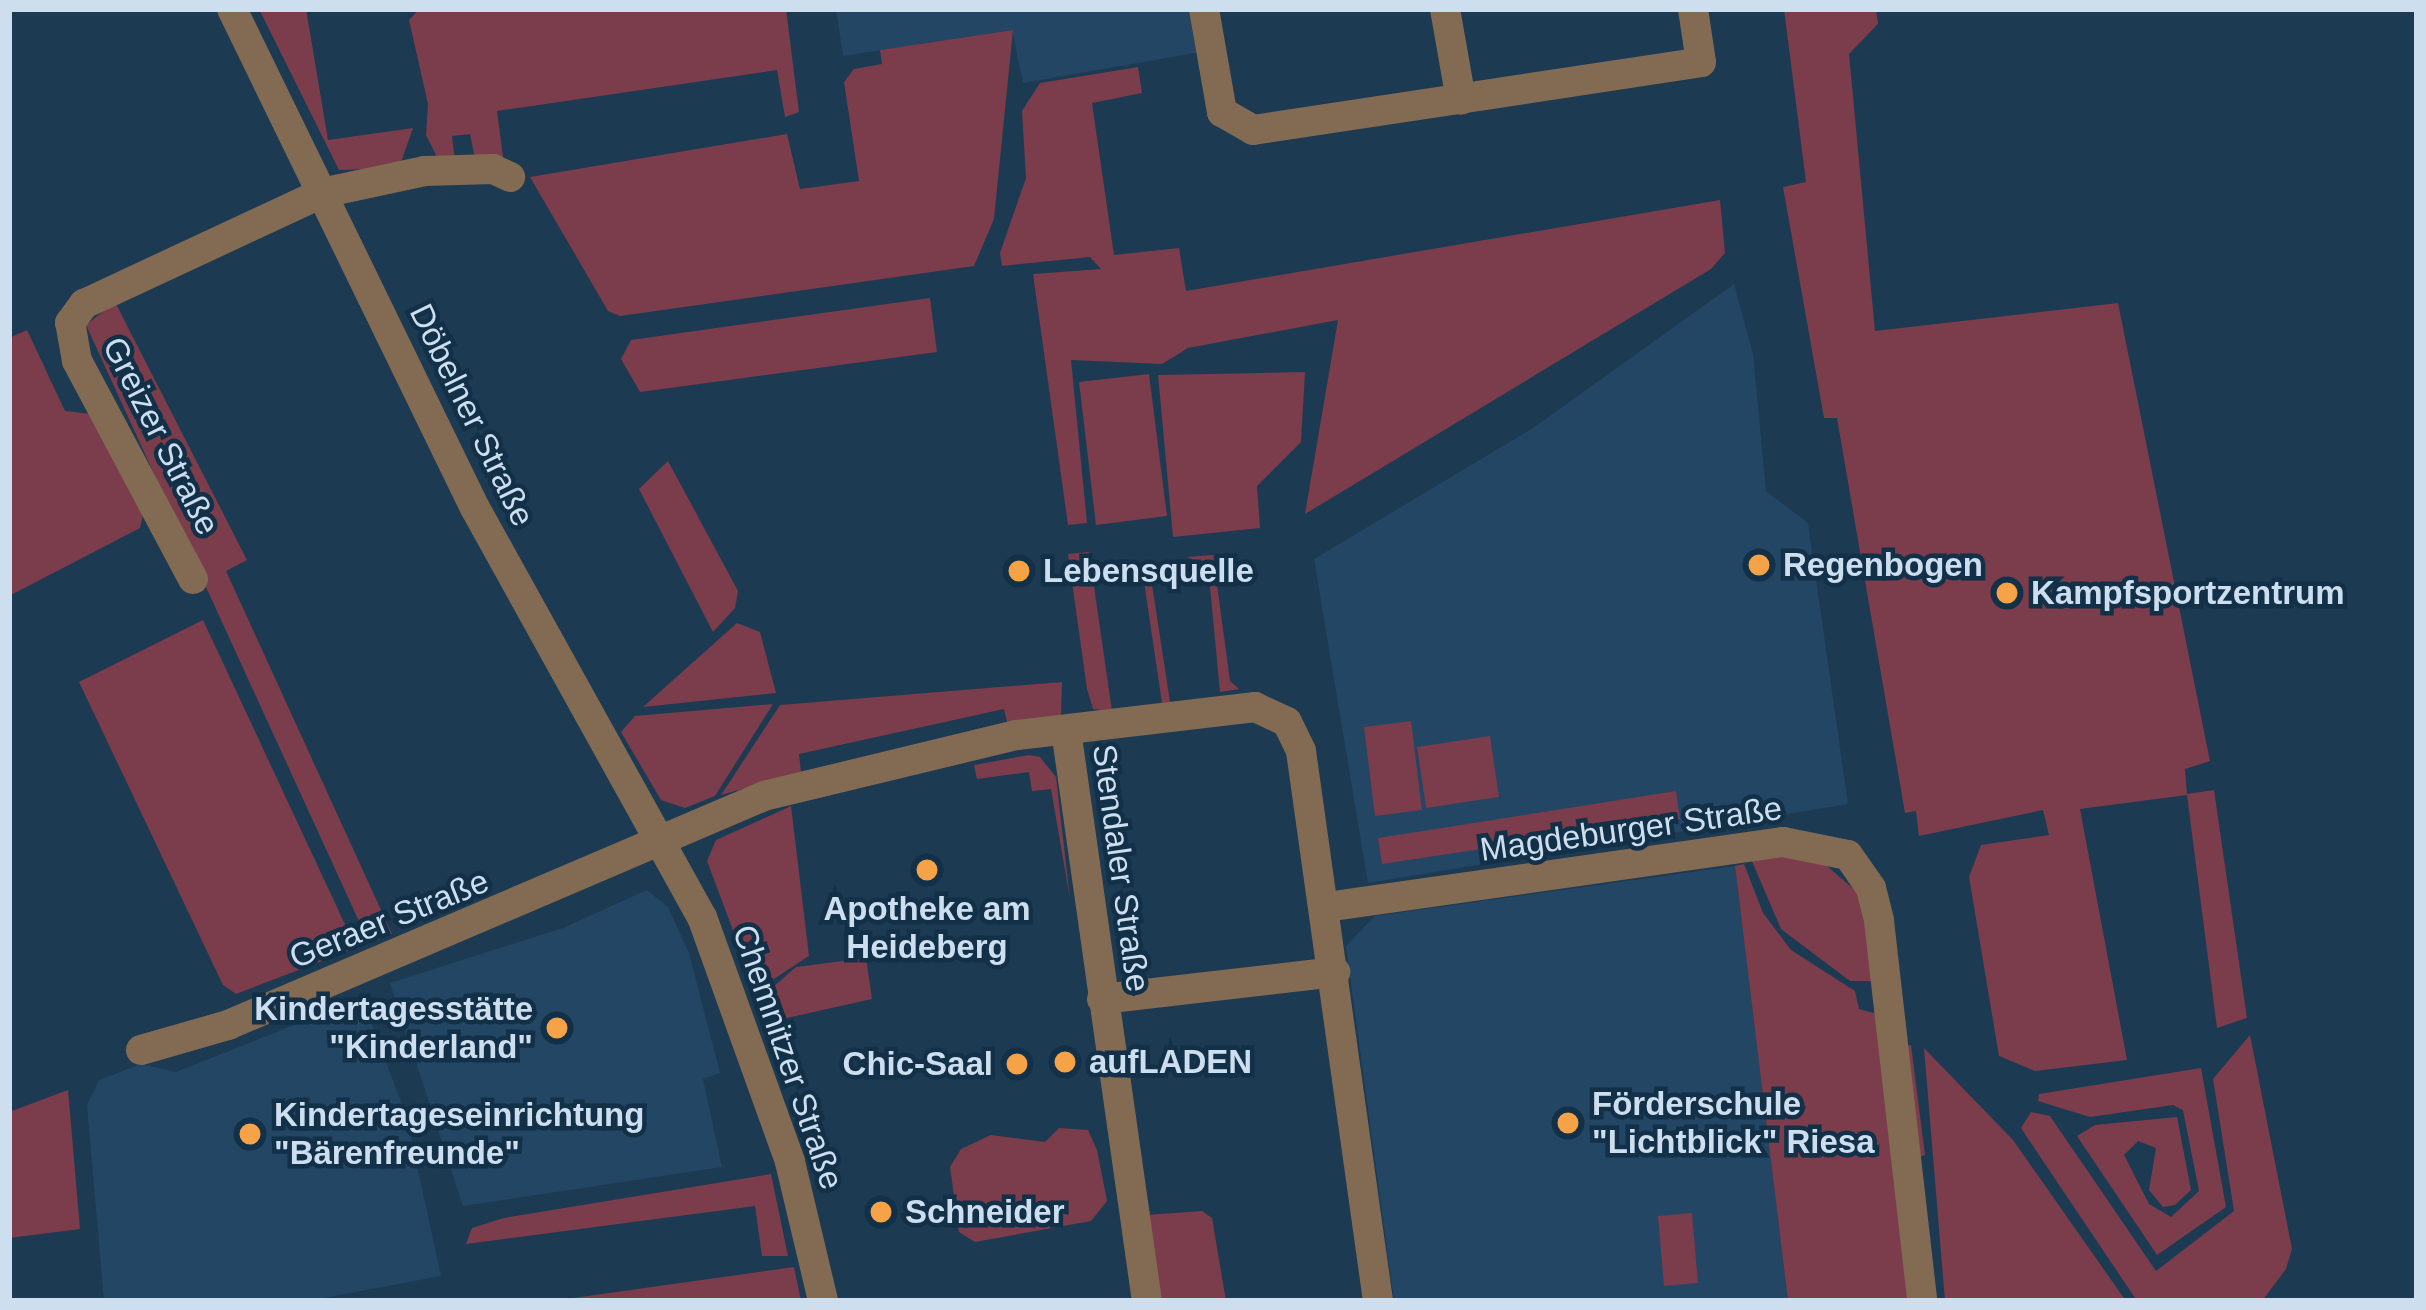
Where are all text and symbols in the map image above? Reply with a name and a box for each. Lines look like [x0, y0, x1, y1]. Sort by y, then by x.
street label: Döbelner Straße [401, 298, 543, 532]
street label: Greizer Straße [94, 331, 228, 541]
place label: Regenbogen [1783, 545, 1983, 585]
place label: Lebensquelle [1043, 551, 1254, 591]
marker: Regenbogen [1746, 552, 1772, 578]
marker: Lebensquelle [1006, 558, 1032, 584]
place label: Kampfsportzentrum [2031, 573, 2345, 613]
marker: Kampfsportzentrum [1994, 580, 2020, 606]
street label: Stendaler Straße [1084, 742, 1158, 994]
street label: Magdeburger Straße [1477, 788, 1785, 870]
marker: Apotheke am Heideberg [914, 857, 940, 883]
street label: Geraer Straße [284, 861, 494, 977]
place label: Apotheke am Heideberg [823, 889, 1031, 967]
street label: Chemnitzer Straße [724, 920, 852, 1194]
place label: Kindertagesstätte "Kinderland" [254, 989, 533, 1067]
marker: Kindertagesstätte "Kinderland" [544, 1015, 570, 1041]
place label: aufLADEN [1089, 1042, 1252, 1082]
place label: Chic-Saal [843, 1044, 993, 1084]
marker: aufLADEN [1052, 1049, 1078, 1075]
marker: Chic-Saal [1004, 1051, 1030, 1077]
place label: Förderschule "Lichtblick" Riesa [1592, 1084, 1875, 1162]
place label: Kindertageseinrichtung "Bärenfreunde" [274, 1095, 644, 1173]
marker: Förderschule "Lichtblick" Riesa [1555, 1110, 1581, 1136]
marker: Kindertageseinrichtung "Bärenfreunde" [237, 1121, 263, 1147]
place label: Schneider [905, 1192, 1065, 1232]
marker: Schneider [868, 1199, 894, 1225]

